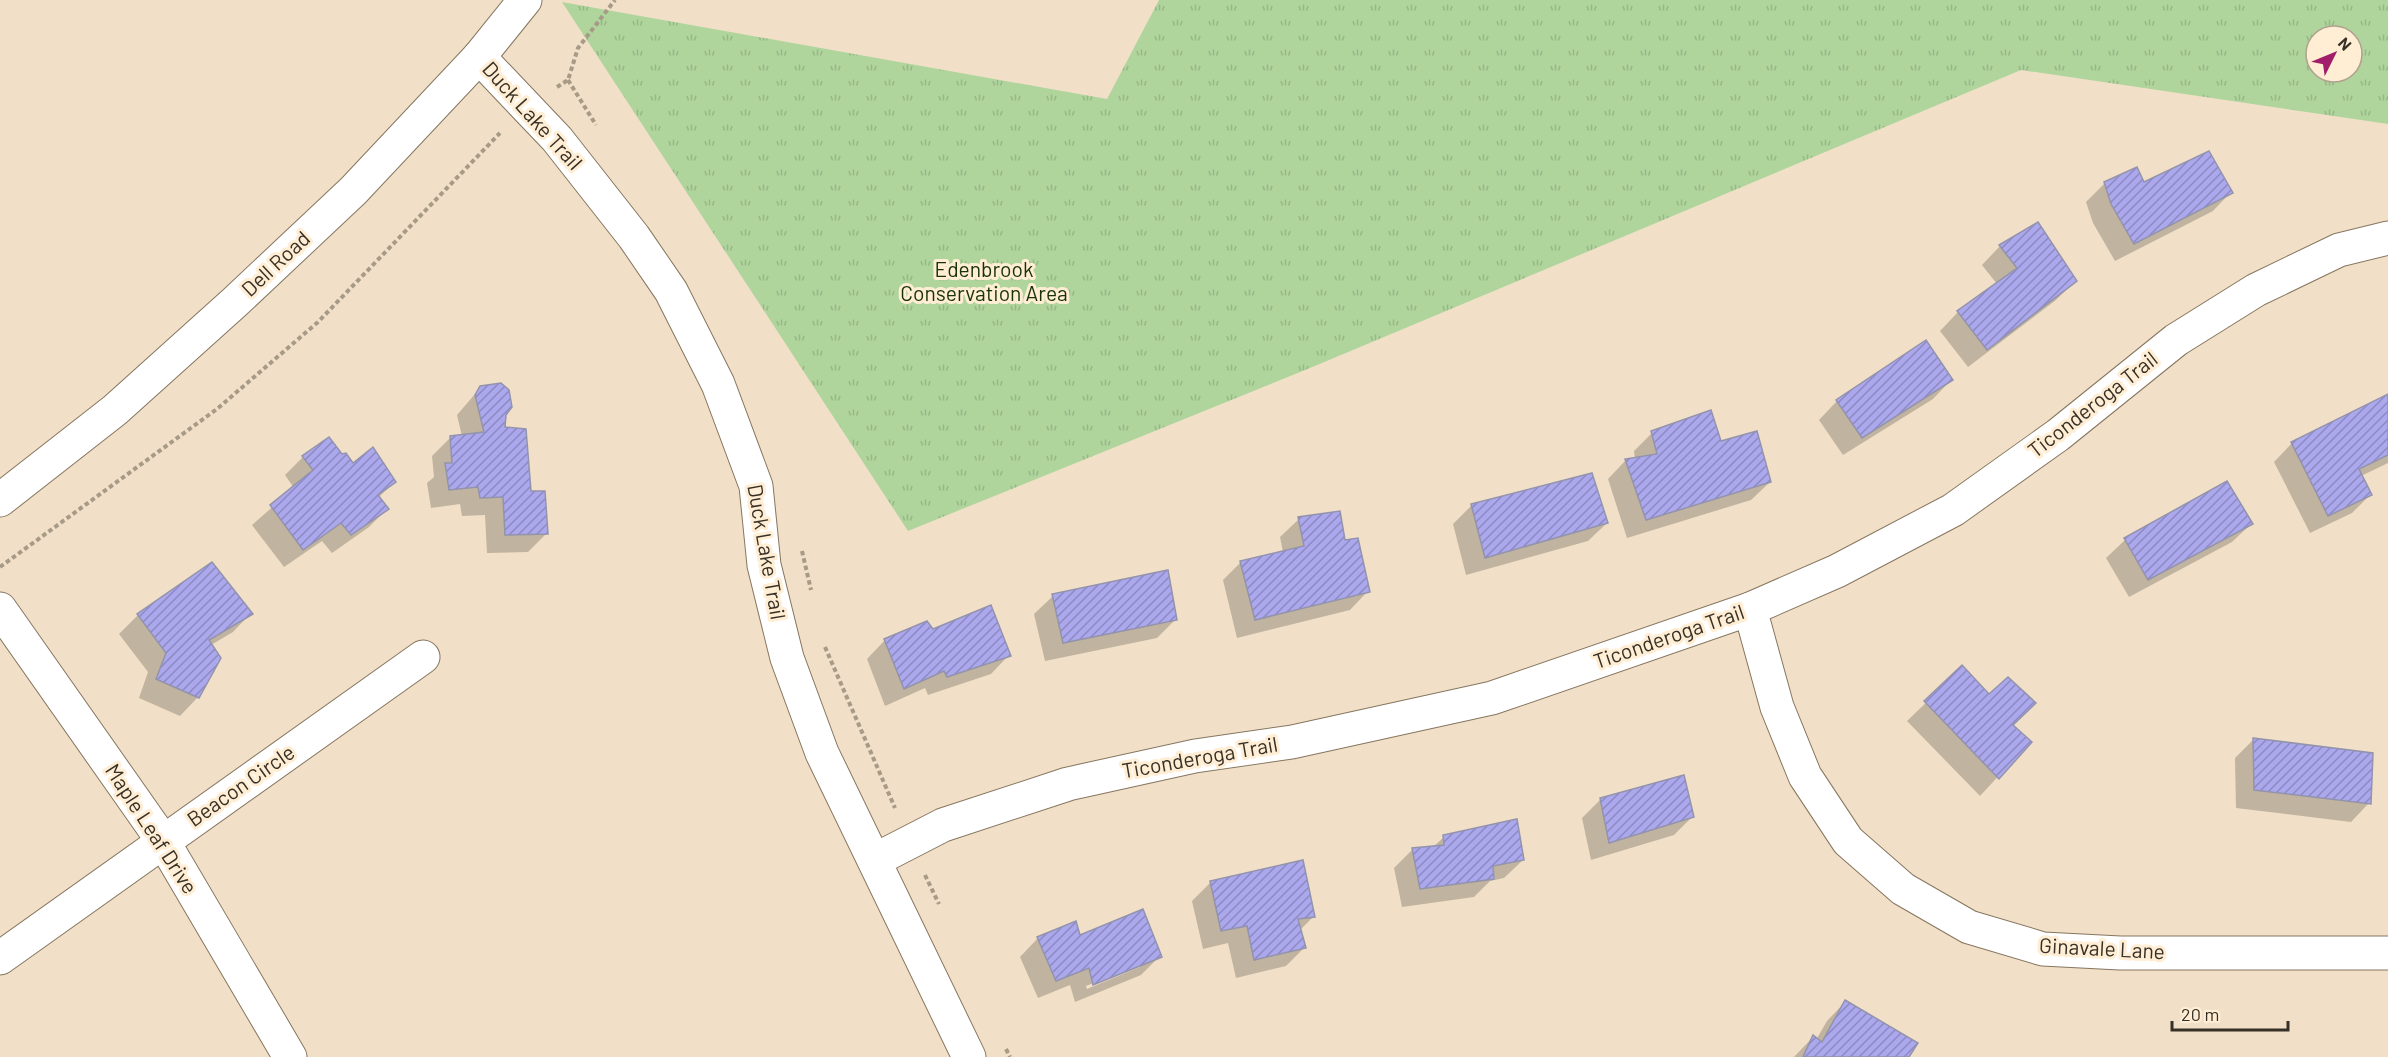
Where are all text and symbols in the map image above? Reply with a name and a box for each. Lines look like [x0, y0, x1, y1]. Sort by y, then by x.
north arrow [2304, 24, 2364, 84]
text: N [2335, 33, 2356, 54]
street label: Duck Lake Trail [478, 56, 588, 174]
street label: Dell Road [236, 225, 314, 301]
park label: Edenbrook Conservation Area [900, 256, 1068, 305]
street label: Ticonderoga Trail [2022, 345, 2162, 462]
street label: Duck Lake Trail [743, 482, 792, 621]
street label: Ticonderoga Trail [1590, 598, 1747, 673]
street label: Ticonderoga Trail [1120, 731, 1280, 783]
street label: Beacon Circle [182, 739, 299, 831]
street label: Maple Leaf Drive [101, 759, 204, 898]
street label: Ginavale Lane [2039, 932, 2166, 963]
scale bar [2172, 994, 2288, 1032]
text: 20 m [2181, 1003, 2219, 1025]

